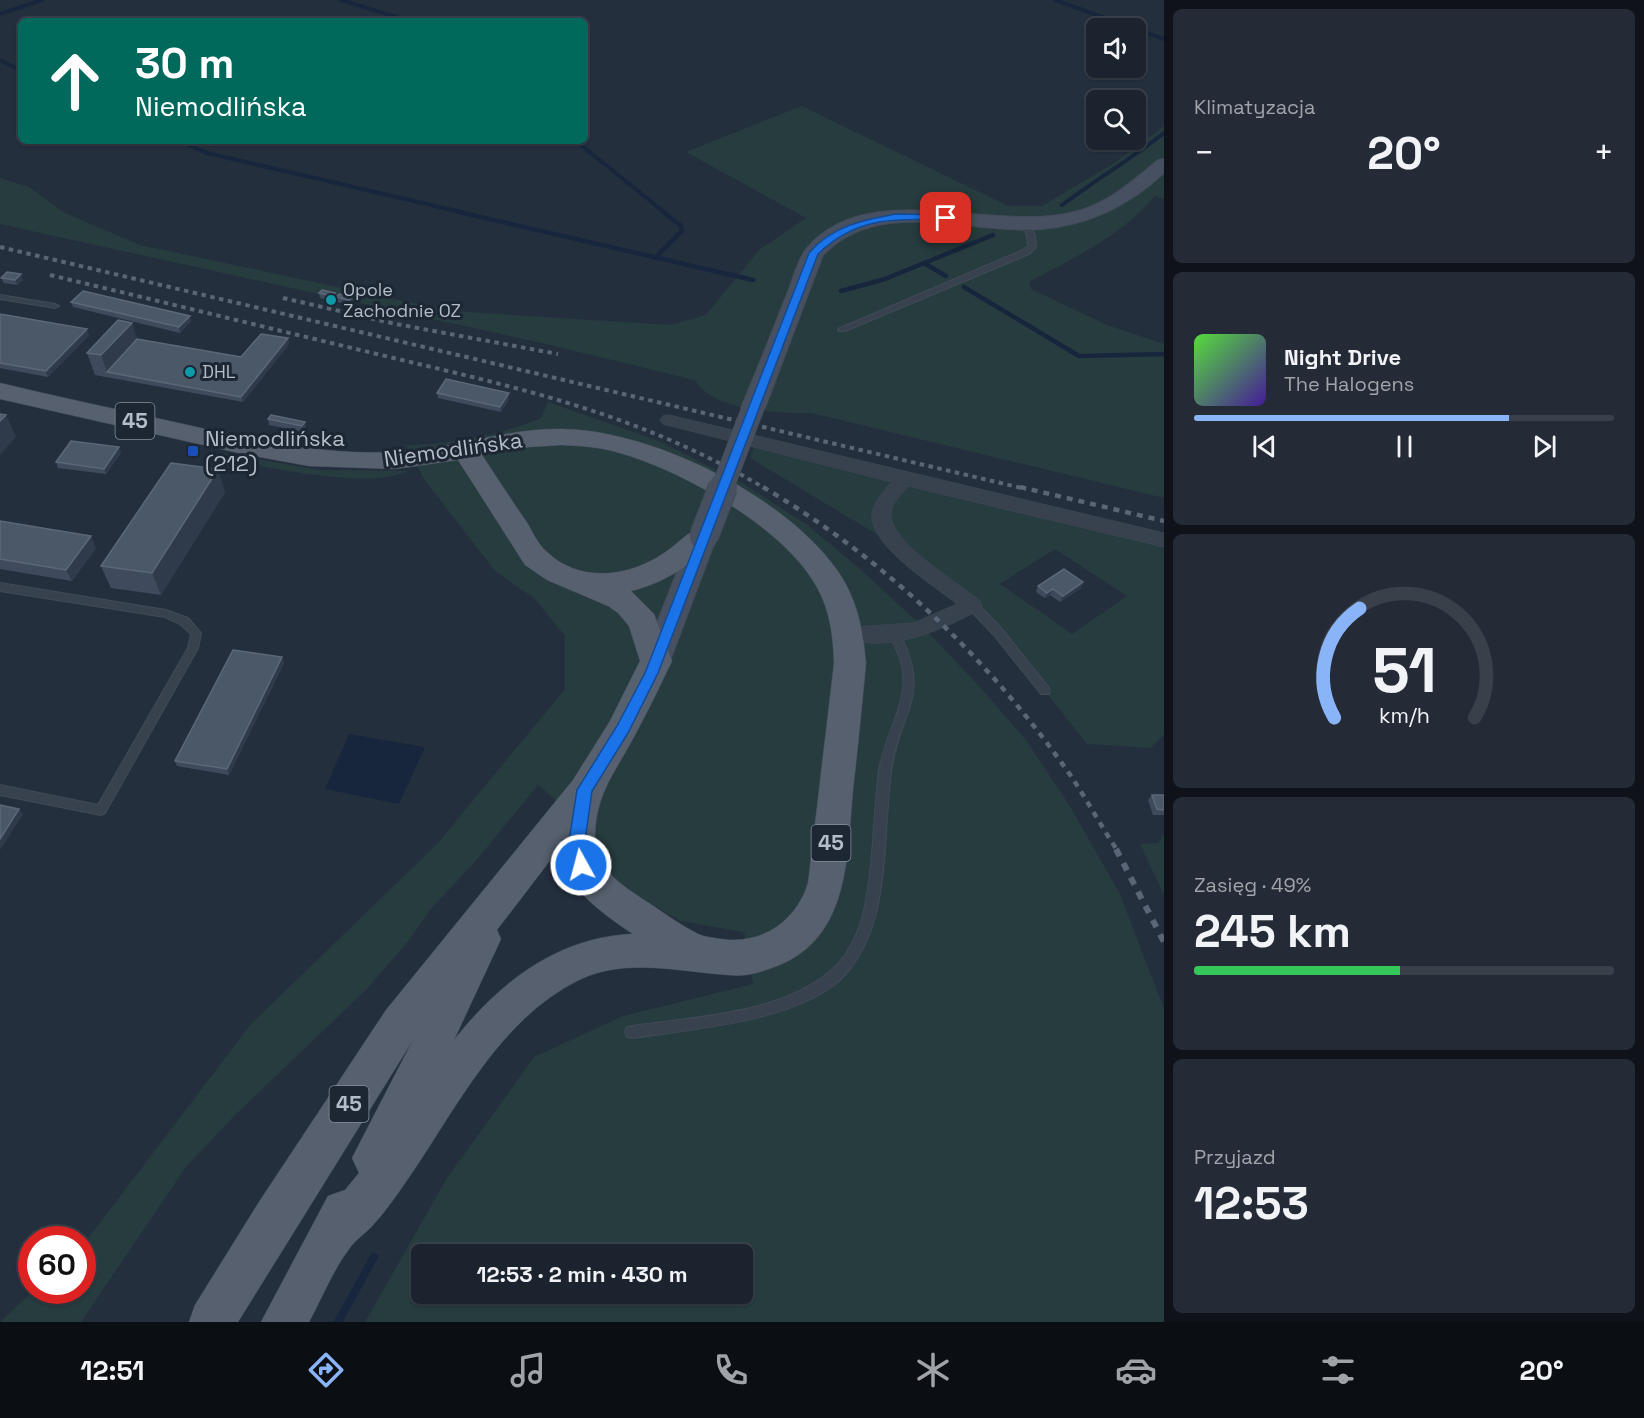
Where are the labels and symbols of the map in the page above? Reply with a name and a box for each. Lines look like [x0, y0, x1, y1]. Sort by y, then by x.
pin [920, 192, 971, 243]
place label: Opole Zachodnie OZ [343, 278, 461, 322]
marker: Opole Zachodnie OZ [324, 293, 338, 307]
place label: DHL [202, 360, 236, 383]
marker: DHL [183, 365, 197, 379]
road number: 45 [116, 403, 154, 439]
place label: Niemodlińska (212) [205, 424, 345, 477]
street label: Niemodlińska [382, 425, 525, 473]
marker: Niemodlińska (212) [186, 444, 200, 458]
road number: 45 [812, 825, 850, 861]
position arrow [549, 833, 613, 897]
road number: 45 [330, 1086, 368, 1122]
speed limit sign: 60 [18, 1226, 96, 1304]

